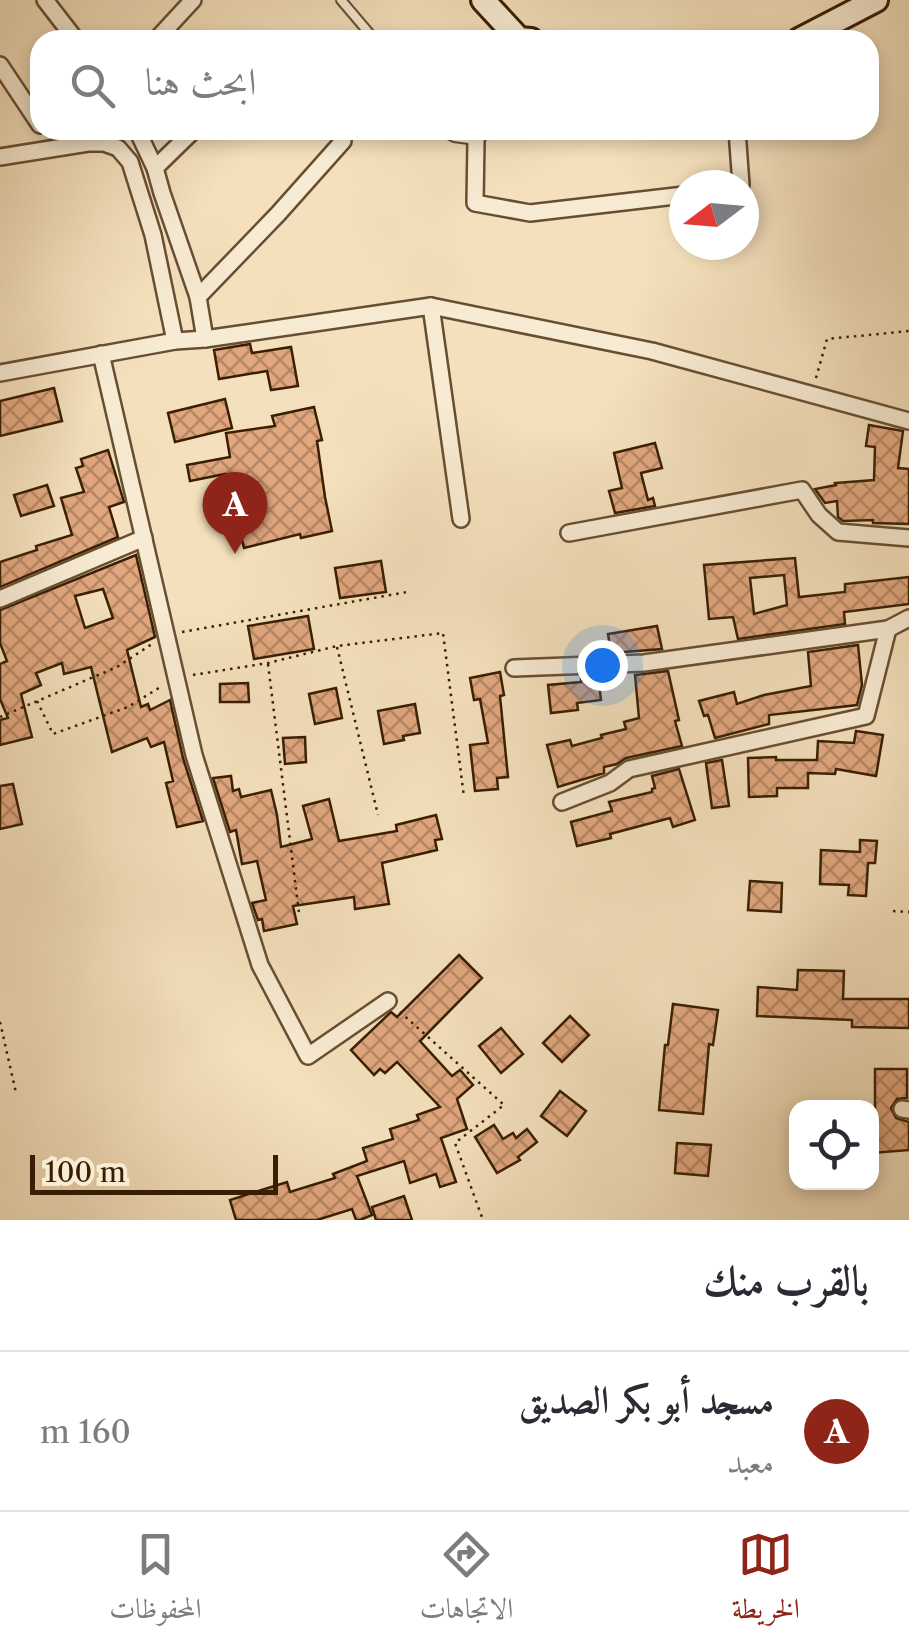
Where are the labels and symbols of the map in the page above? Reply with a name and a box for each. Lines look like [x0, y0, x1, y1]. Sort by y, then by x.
north arrow [669, 170, 759, 260]
pin: A [202, 472, 268, 554]
your location [577, 640, 628, 691]
scale bar [30, 1150, 278, 1194]

